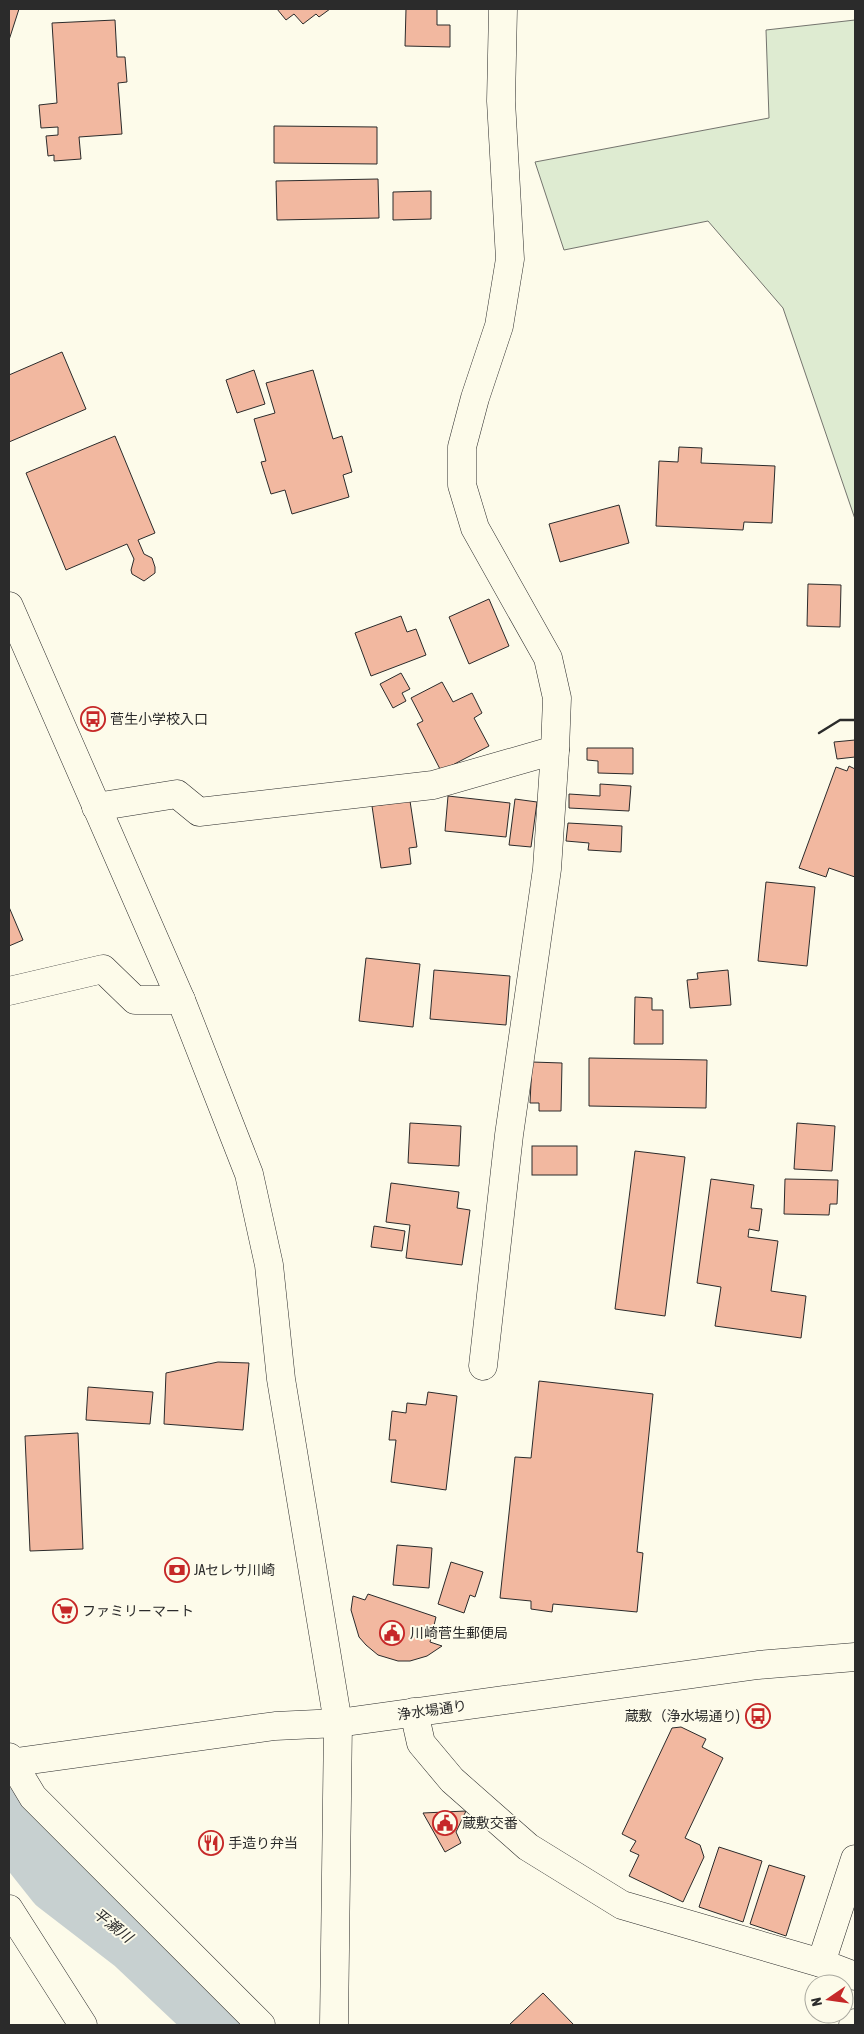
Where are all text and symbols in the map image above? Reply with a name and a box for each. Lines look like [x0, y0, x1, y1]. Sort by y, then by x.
bus stop icon: 菅生小学校入口 [80, 706, 106, 732]
place label: 菅生小学校入口 [110, 711, 208, 727]
bank icon: JAセレサ川崎 [164, 1557, 190, 1583]
place label: JAセレサ川崎 [194, 1562, 275, 1578]
supermarket icon: ファミリーマート [52, 1598, 78, 1624]
place label: ファミリーマート [82, 1603, 194, 1619]
public building icon: 川崎菅生郵便局 [379, 1620, 405, 1646]
place label: 川崎菅生郵便局 [410, 1625, 508, 1641]
street label: 浄水場通り [396, 1697, 468, 1723]
bus stop icon: 蔵敷（浄水場通り) [745, 1703, 771, 1729]
place label: 蔵敷（浄水場通り) [625, 1708, 740, 1724]
public building icon: 蔵敷交番 [432, 1810, 458, 1836]
place label: 蔵敷交番 [462, 1815, 518, 1831]
restaurant icon: 手造り弁当 [198, 1830, 224, 1856]
place label: 手造り弁当 [228, 1835, 298, 1851]
water label: 平瀬川 [90, 1904, 138, 1947]
north arrow [804, 1974, 854, 2024]
text: N [808, 1996, 825, 2008]

